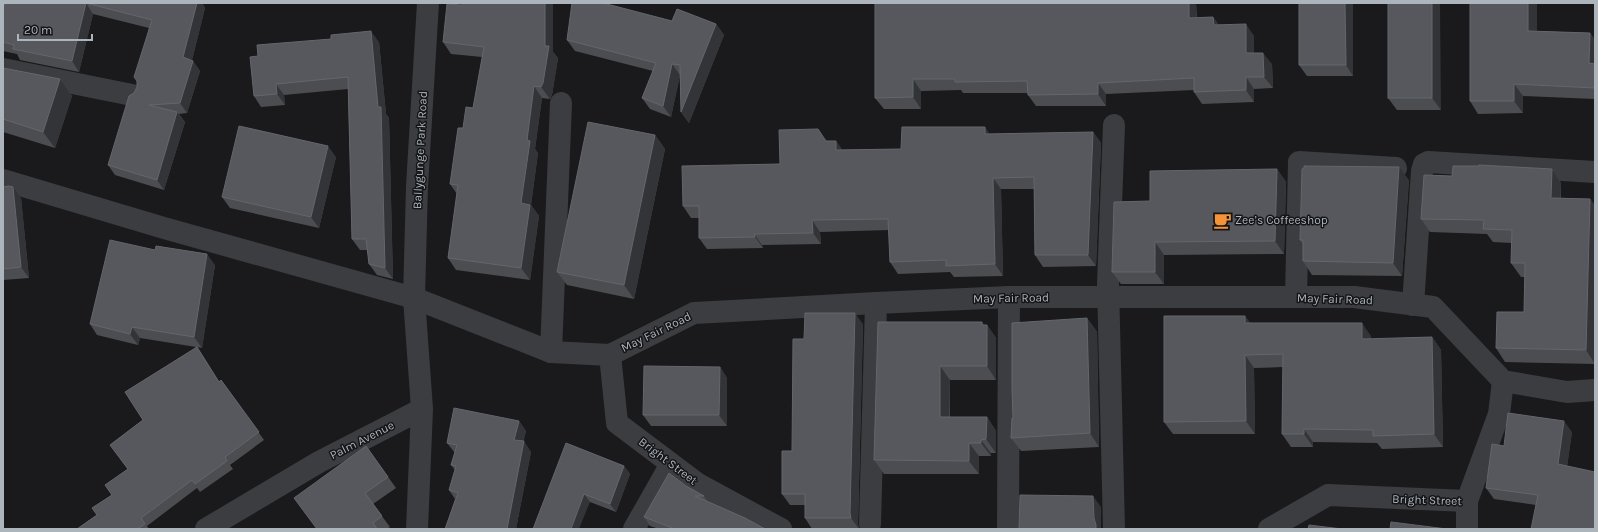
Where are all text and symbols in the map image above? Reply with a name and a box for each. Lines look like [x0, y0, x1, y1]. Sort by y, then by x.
scale bar [18, 16, 92, 42]
text: 20 m [24, 23, 52, 37]
street label: Ballygunge Park Road [410, 91, 430, 209]
cafe icon: Zee’s Coffeeshop [1212, 210, 1232, 230]
place label: Zee’s Coffeeshop [1235, 213, 1328, 227]
street label: May Fair Road [973, 290, 1049, 306]
street label: May Fair Road [1297, 291, 1373, 307]
street label: May Fair Road [619, 309, 693, 355]
street label: Palm Avenue [328, 418, 396, 462]
street label: Bright Street [636, 434, 700, 488]
street label: Bright Street [1392, 492, 1463, 508]

